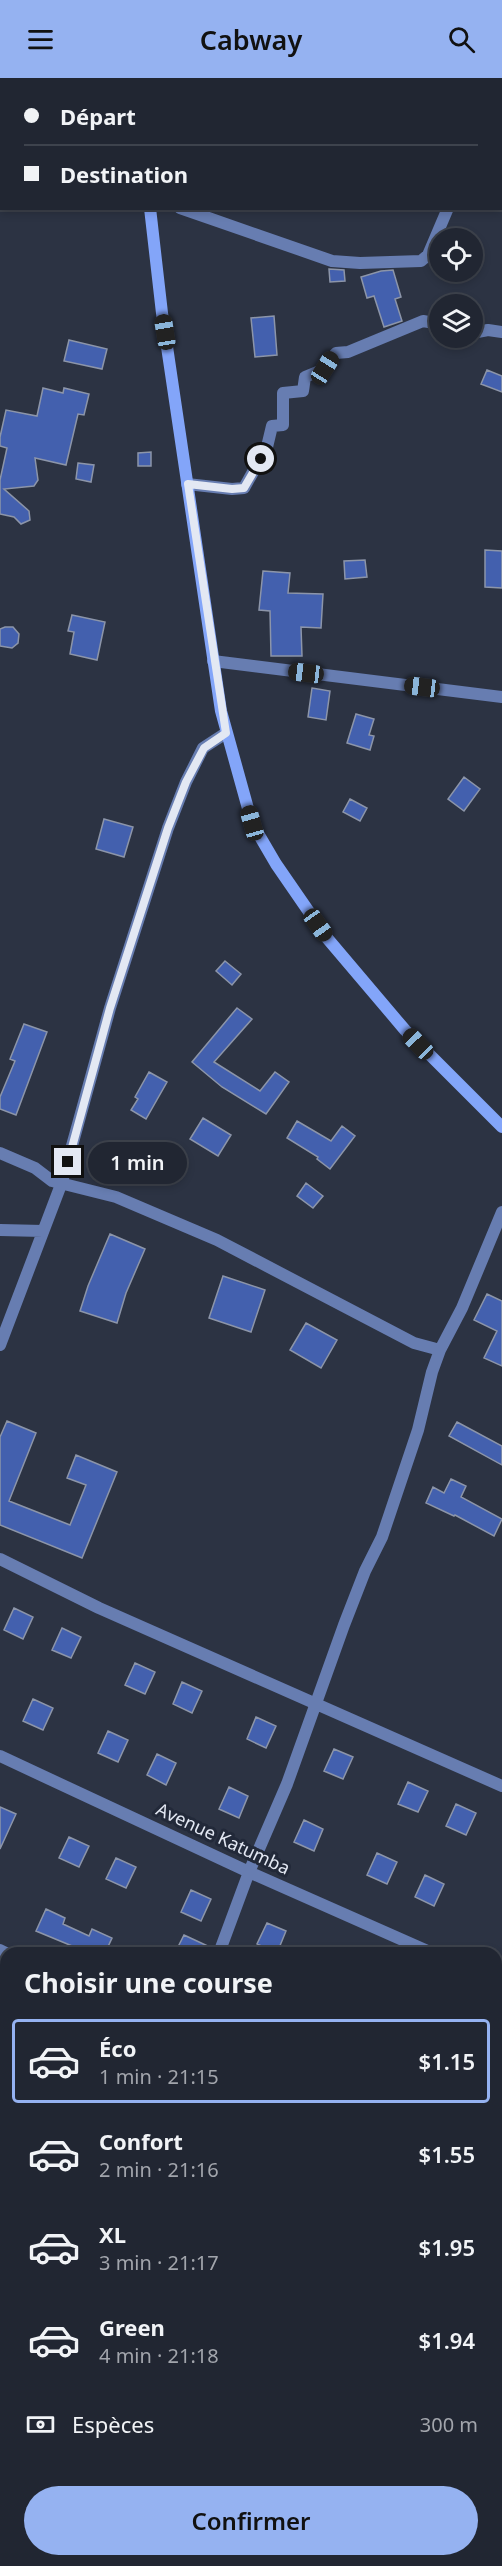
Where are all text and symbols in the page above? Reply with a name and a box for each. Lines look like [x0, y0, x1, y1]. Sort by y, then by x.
text: Cabway [200, 21, 302, 58]
icon: menu [24, 23, 57, 56]
icon: search [445, 23, 478, 56]
text: Départ [60, 101, 136, 131]
text: Destination [60, 159, 188, 189]
map controls [429, 228, 483, 348]
button: locate [429, 228, 483, 282]
button: layers [429, 294, 483, 348]
car [153, 313, 177, 351]
car [308, 348, 342, 388]
route start [247, 445, 274, 472]
car [287, 662, 325, 684]
car [403, 676, 441, 698]
car [238, 803, 266, 843]
car [300, 905, 336, 945]
car [399, 1025, 437, 1063]
callout: 1 min [89, 1141, 188, 1183]
route end [54, 1148, 81, 1175]
text: 1 min [110, 1149, 165, 1176]
street label: Avenue Katumba [153, 1797, 294, 1880]
text: Choisir une course [24, 1964, 273, 2001]
text: Éco [99, 2033, 136, 2063]
icon: car [27, 2034, 81, 2088]
text: $1.15 [419, 2046, 475, 2076]
text: 1 min · 21:15 [99, 2063, 219, 2090]
text: Confort [99, 2126, 183, 2156]
icon: car [27, 2127, 81, 2181]
text: $1.55 [419, 2139, 475, 2169]
text: 2 min · 21:16 [99, 2156, 219, 2183]
text: XL [99, 2219, 126, 2249]
icon: car [27, 2220, 81, 2274]
text: $1.95 [419, 2232, 475, 2262]
text: 3 min · 21:17 [99, 2249, 219, 2276]
text: Green [99, 2312, 165, 2342]
icon: car [27, 2313, 81, 2367]
text: $1.94 [419, 2325, 475, 2355]
text: 4 min · 21:18 [99, 2342, 219, 2369]
icon: cash [24, 2408, 57, 2441]
text: Espèces [72, 2409, 154, 2439]
text: 300 m [420, 2411, 478, 2438]
button: Confirmer [24, 2486, 478, 2555]

